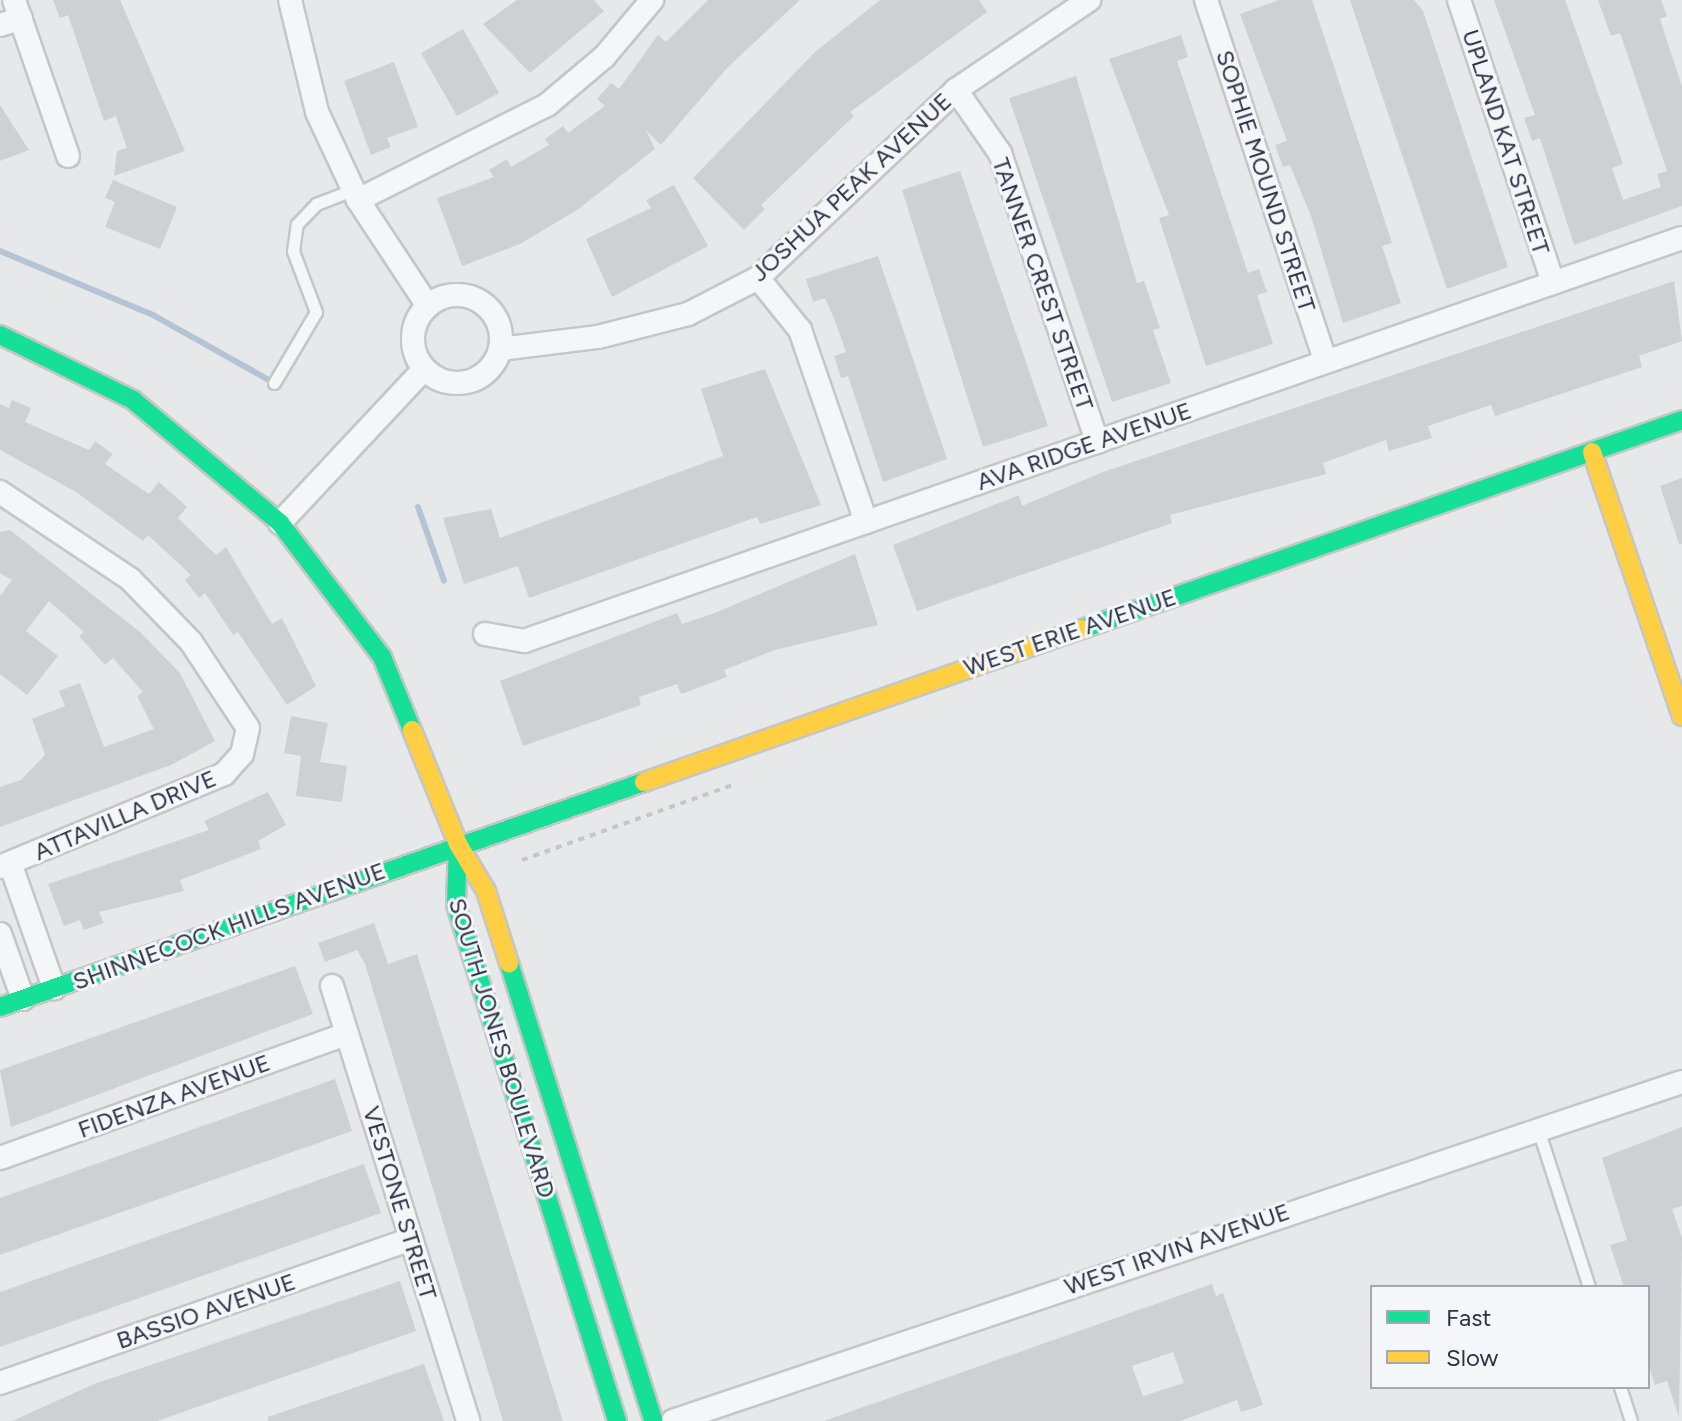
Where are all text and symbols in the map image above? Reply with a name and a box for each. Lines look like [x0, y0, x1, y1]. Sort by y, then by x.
street label: UPLAND KAT STREET [1456, 26, 1556, 258]
street label: SOPHIE MOUND STREET [1210, 46, 1322, 316]
street label: JOSHUA PEAK AVENUE [745, 87, 957, 287]
street label: TANNER CREST STREET [986, 154, 1100, 414]
street label: AVA RIDGE AVENUE [973, 396, 1195, 496]
street label: WEST ERIE AVENUE [960, 582, 1180, 682]
street label: ATTAVILLA DRIVE [30, 764, 220, 866]
street label: SHINNECOCK HILLS AVENUE [69, 856, 389, 996]
street label: SOUTH JONES BOULEVARD [443, 895, 561, 1201]
street label: FIDENZA AVENUE [74, 1048, 274, 1144]
street label: VESTONE STREET [357, 1103, 443, 1303]
street label: WEST IRVIN AVENUE [1061, 1197, 1293, 1301]
street label: BASSIO AVENUE [113, 1267, 299, 1355]
legend [1370, 1285, 1650, 1389]
text: Fast [1446, 1303, 1491, 1332]
text: Slow [1446, 1343, 1498, 1372]

